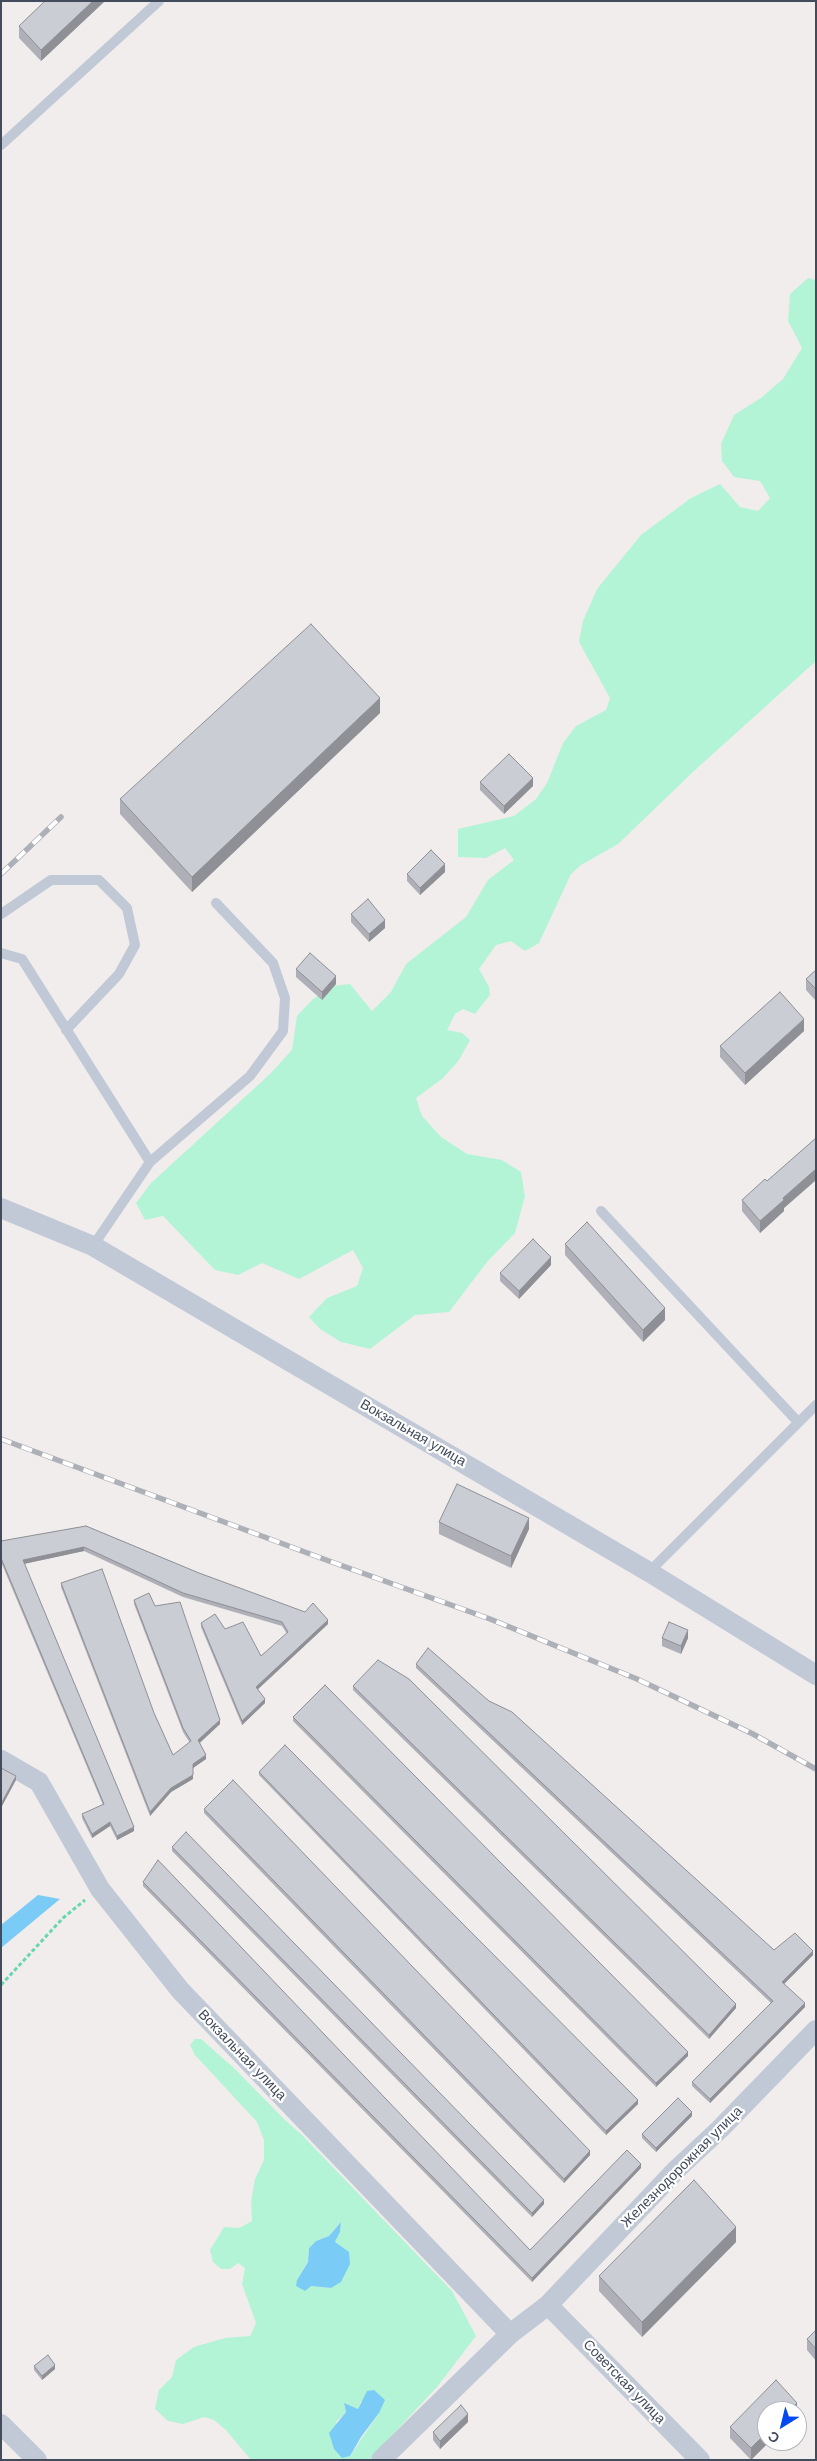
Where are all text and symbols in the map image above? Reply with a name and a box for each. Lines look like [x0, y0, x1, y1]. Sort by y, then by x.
street label: Вокзальная улица [357, 1396, 469, 1470]
street label: Вокзальная улица [194, 2006, 290, 2104]
street label: Железнодорожная улица [618, 2103, 746, 2231]
street label: Советская улица [579, 2336, 669, 2428]
north arrow [757, 2401, 807, 2451]
text: С [765, 2428, 783, 2447]

